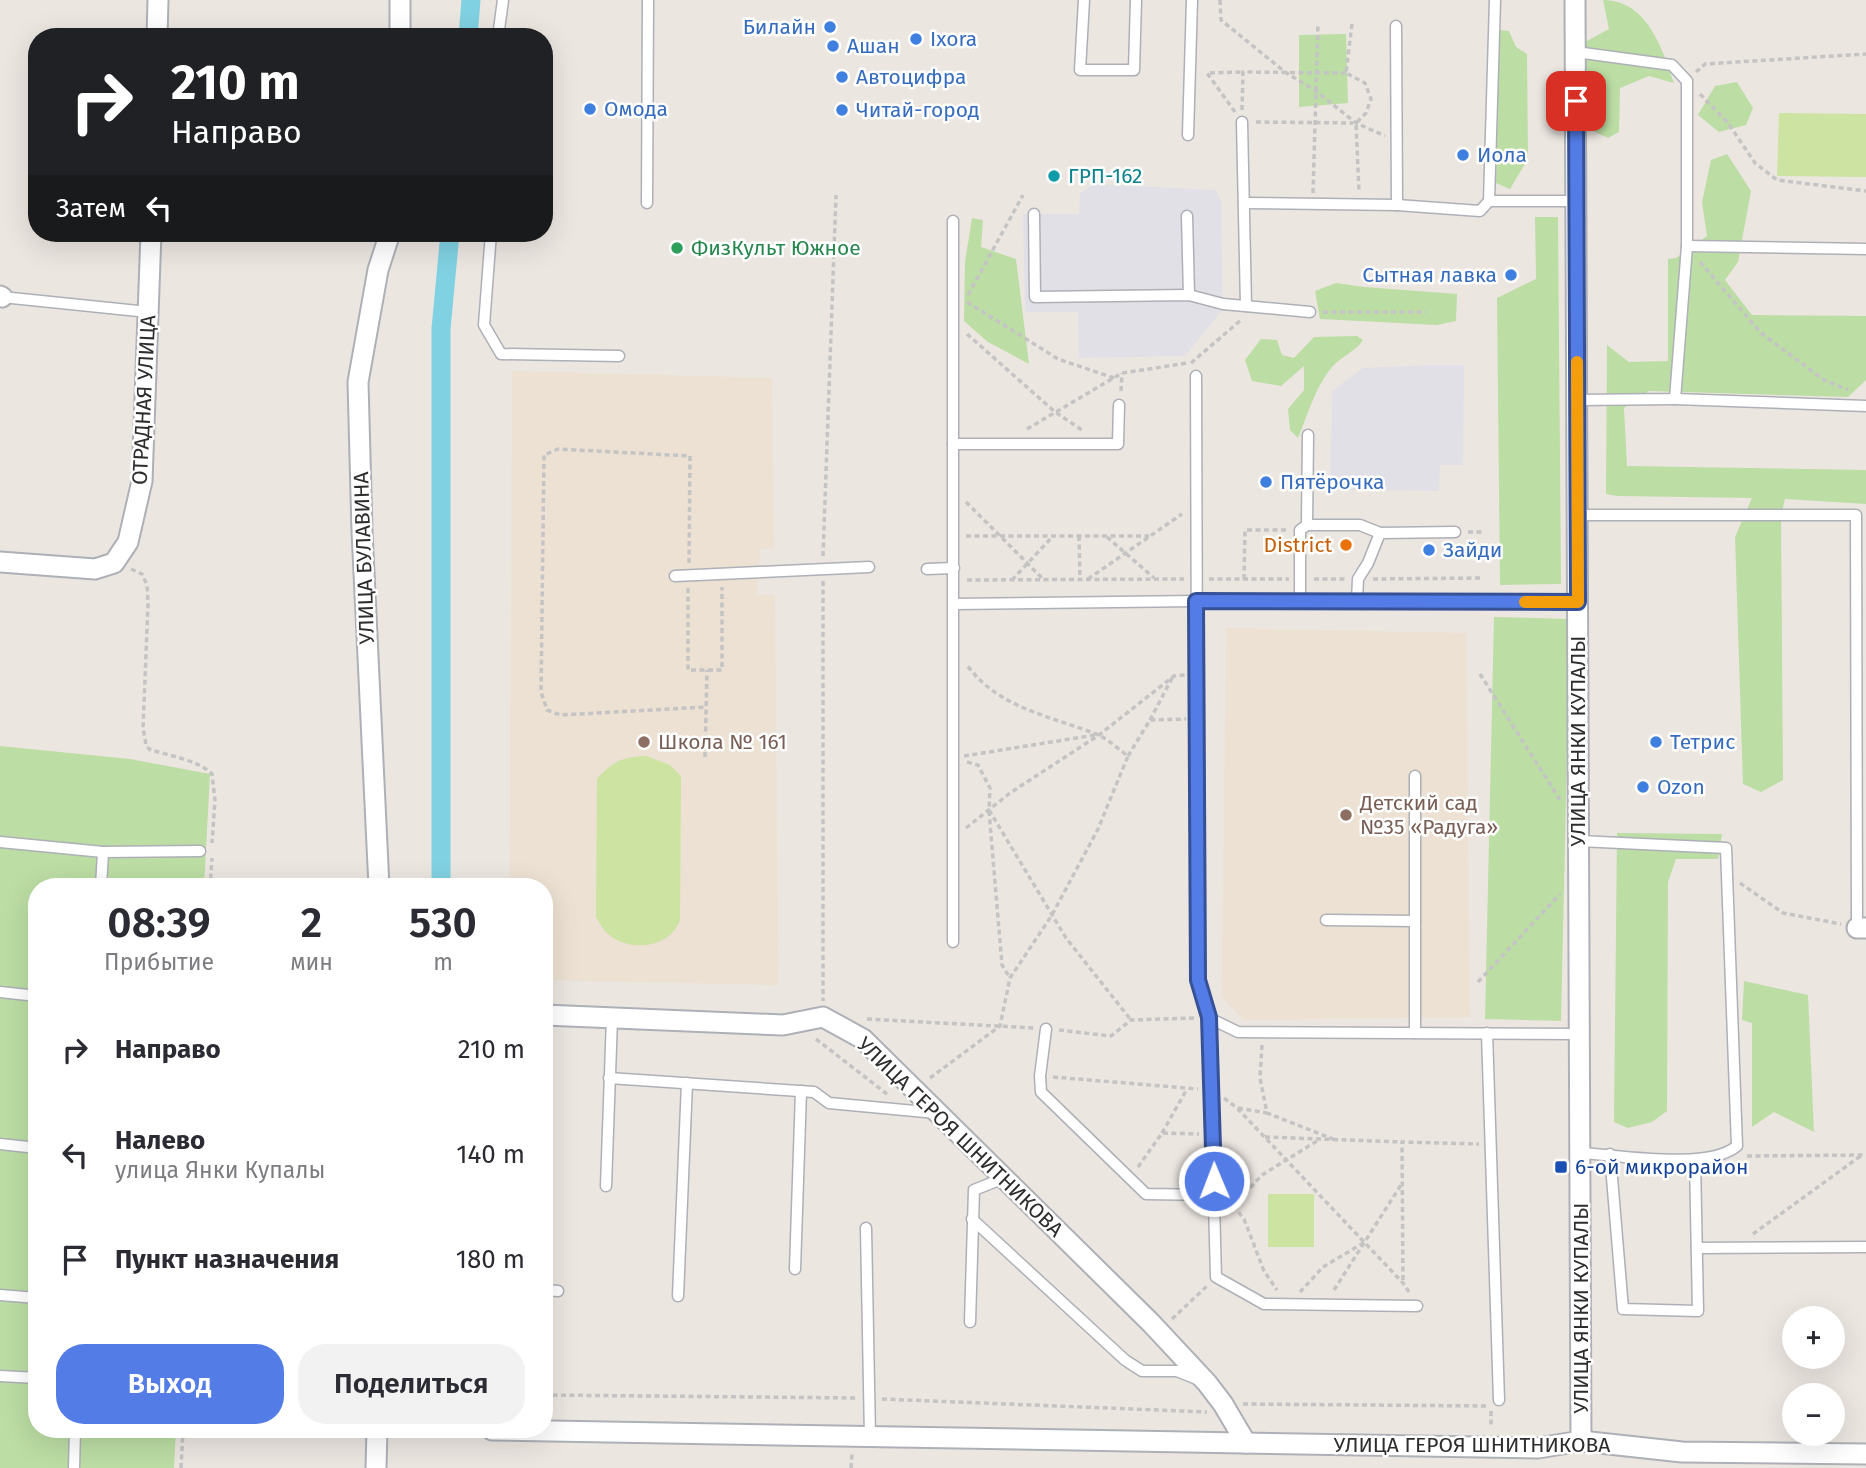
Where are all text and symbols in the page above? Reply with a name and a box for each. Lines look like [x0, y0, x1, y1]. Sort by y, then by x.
place label: Билайн [743, 14, 816, 40]
marker: Билайн [822, 19, 838, 35]
place label: Ixora [930, 26, 977, 52]
marker: Ixora [908, 31, 924, 47]
place label: Ашан [847, 33, 900, 59]
marker: Ашан [825, 38, 841, 54]
text: 210 m [171, 53, 300, 112]
icon: right [56, 56, 147, 147]
place label: Автоцифра [856, 64, 966, 90]
marker: Автоцифра [834, 69, 850, 85]
pin [1546, 71, 1606, 131]
icon: arrive [1557, 82, 1595, 120]
place label: Омода [604, 96, 668, 122]
place label: Читай-город [856, 97, 980, 123]
marker: Омода [582, 101, 598, 117]
marker: Читай-город [834, 102, 850, 118]
text: Направо [171, 113, 302, 151]
place label: Иола [1477, 142, 1527, 168]
marker: Иола [1455, 147, 1471, 163]
place label: ГРП-162 [1068, 163, 1142, 189]
marker: ГРП-162 [1046, 168, 1062, 184]
icon: left [140, 189, 178, 227]
text: Затем [56, 193, 126, 224]
place label: ФизКульт Южное [691, 235, 861, 261]
marker: ФизКульт Южное [669, 240, 685, 256]
place label: Сытная лавка [1362, 262, 1497, 288]
marker: Сытная лавка [1503, 267, 1519, 283]
street label: ОТРАДНАЯ УЛИЦА [127, 314, 161, 486]
place label: Пятёрочка [1280, 469, 1384, 495]
street label: УЛИЦА БУЛАВИНА [348, 471, 380, 645]
marker: Пятёрочка [1258, 474, 1274, 490]
place label: District [1264, 532, 1332, 558]
marker: District [1338, 537, 1354, 553]
place label: Зайди [1443, 537, 1502, 563]
marker: Зайди [1421, 542, 1437, 558]
street label: УЛИЦА ЯНКИ КУПАЛЫ [1565, 636, 1591, 846]
place label: Школа № 161 [658, 729, 787, 755]
place label: Тетрис [1670, 729, 1735, 755]
marker: Школа № 161 [636, 734, 652, 750]
marker: Тетрис [1648, 734, 1664, 750]
place label: Ozon [1657, 774, 1705, 800]
marker: Ozon [1635, 779, 1651, 795]
place label: Детский сад №35 «Радуга» [1359, 790, 1498, 840]
marker: Детский сад №35 «Радуга» [1338, 807, 1354, 823]
text: 08:39 [107, 898, 211, 948]
text: 2 [301, 898, 322, 948]
text: 530 [409, 898, 477, 948]
text: Прибытие [104, 948, 214, 976]
text: мин [290, 948, 333, 976]
text: m [433, 948, 453, 976]
icon: right [56, 1031, 94, 1069]
street label: УЛИЦА ГЕРОЯ ШНИТНИКОВА [852, 1032, 1068, 1242]
text: Направо [115, 1034, 221, 1065]
text: 210 m [458, 1034, 525, 1065]
text: Налево [115, 1125, 205, 1156]
icon: left [56, 1136, 94, 1174]
text: 140 m [456, 1139, 525, 1170]
position arrow [1177, 1144, 1251, 1218]
place label: 6-ой микрорайон [1575, 1154, 1748, 1180]
text: улица Янки Купалы [115, 1156, 325, 1184]
marker: 6-ой микрорайон [1553, 1159, 1569, 1175]
street label: УЛИЦА ЯНКИ КУПАЛЫ [1568, 1203, 1594, 1413]
icon: arrive [56, 1241, 94, 1279]
text: Пункт назначения [115, 1244, 339, 1275]
text: 180 m [456, 1244, 525, 1275]
map controls [1782, 1306, 1845, 1446]
button: + [1782, 1306, 1845, 1369]
button: Выход [56, 1344, 284, 1424]
button: Поделиться [298, 1344, 525, 1424]
button: − [1782, 1383, 1845, 1446]
street label: УЛИЦА ГЕРОЯ ШНИТНИКОВА [1334, 1432, 1610, 1458]

